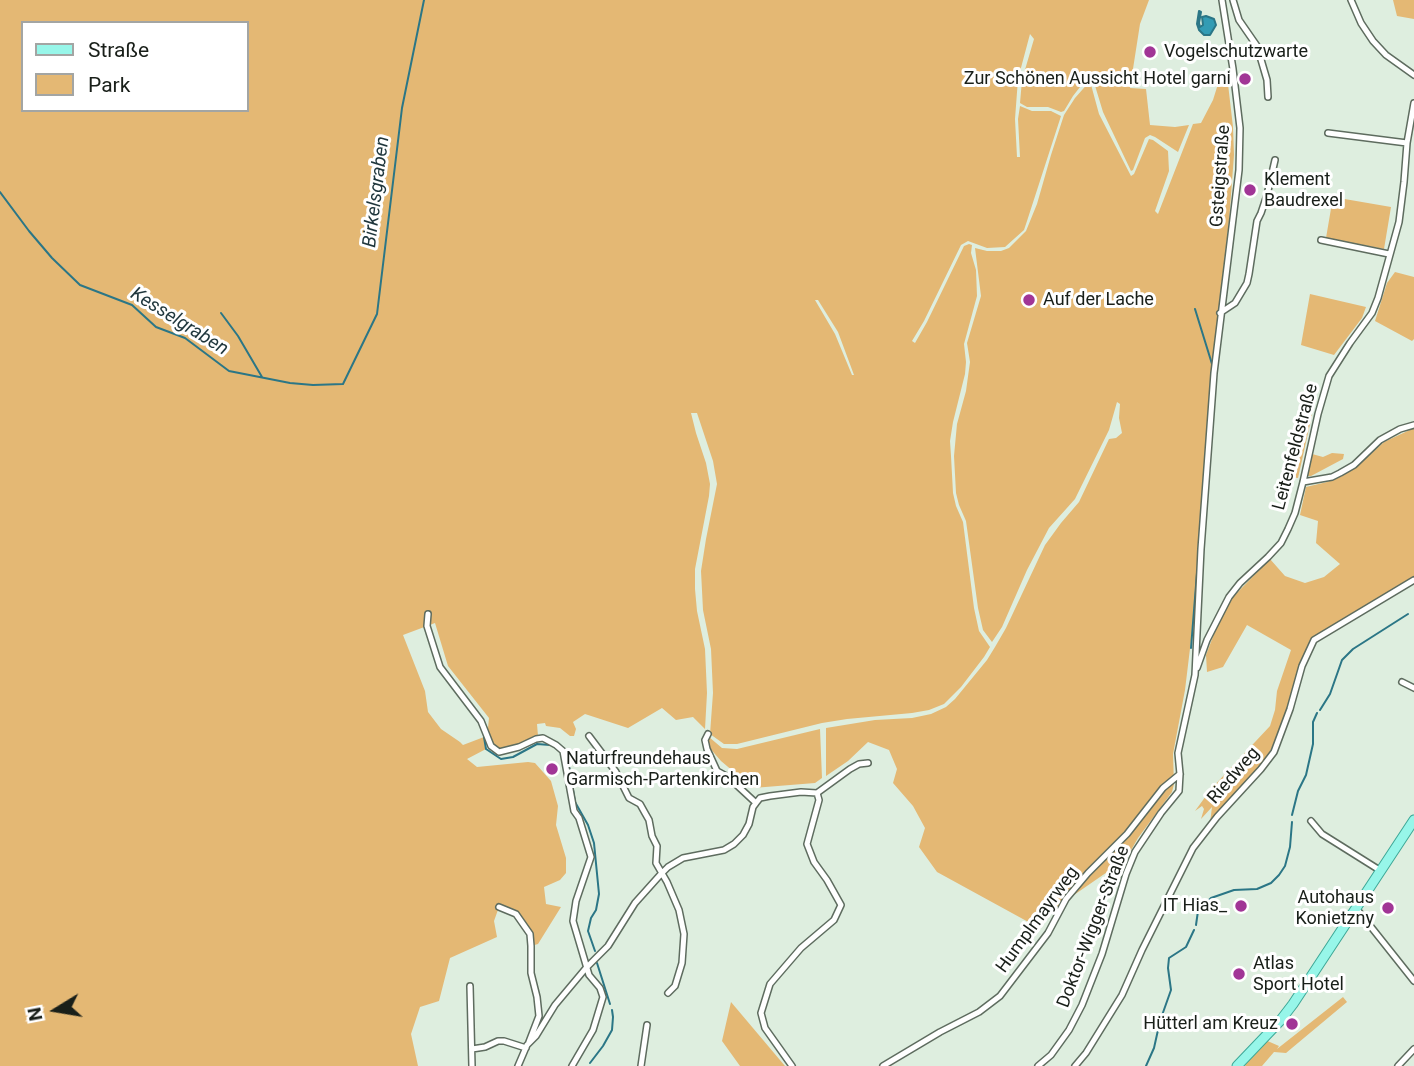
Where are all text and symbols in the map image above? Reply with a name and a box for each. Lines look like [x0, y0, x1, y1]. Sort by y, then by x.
legend [21, 21, 248, 112]
text: Straße [88, 38, 149, 62]
place label: Vogelschutzwarte [1164, 41, 1308, 63]
marker: Vogelschutzwarte [1142, 44, 1158, 60]
place label: Zur Schönen Aussicht Hotel garni [964, 68, 1231, 90]
marker: Zur Schönen Aussicht Hotel garni [1237, 71, 1253, 87]
text: Park [88, 73, 130, 97]
street label: Gsteigstraße [1207, 124, 1235, 228]
water label: Birkelsgraben [359, 135, 395, 249]
place label: Klement Baudrexel [1264, 169, 1343, 212]
marker: Klement Baudrexel [1242, 182, 1258, 198]
water label: Kesselgraben [126, 283, 232, 361]
place label: Auf der Lache [1043, 289, 1154, 311]
marker: Auf der Lache [1021, 292, 1037, 308]
street label: Leitenfeldstraße [1269, 381, 1323, 513]
street label: Riedweg [1203, 743, 1265, 809]
place label: Naturfreundehaus Garmisch-Partenkirchen [566, 748, 759, 790]
marker: Naturfreundehaus Garmisch-Partenkirchen [544, 761, 560, 777]
street label: Doktor-Wigger-Straße [1053, 843, 1135, 1011]
street label: Humplmayrweg [992, 863, 1084, 977]
place label: Autohaus Konietzny [1296, 887, 1374, 930]
place label: IT Hias_ [1163, 895, 1227, 917]
marker: IT Hias_ [1233, 898, 1249, 914]
marker: Autohaus Konietzny [1380, 900, 1396, 916]
place label: Atlas Sport Hotel [1253, 953, 1344, 996]
marker: Atlas Sport Hotel [1231, 966, 1247, 982]
north arrow [21, 975, 91, 1045]
text: N [22, 1005, 47, 1023]
place label: Hütterl am Kreuz [1143, 1013, 1278, 1035]
marker: Hütterl am Kreuz [1284, 1016, 1300, 1032]

